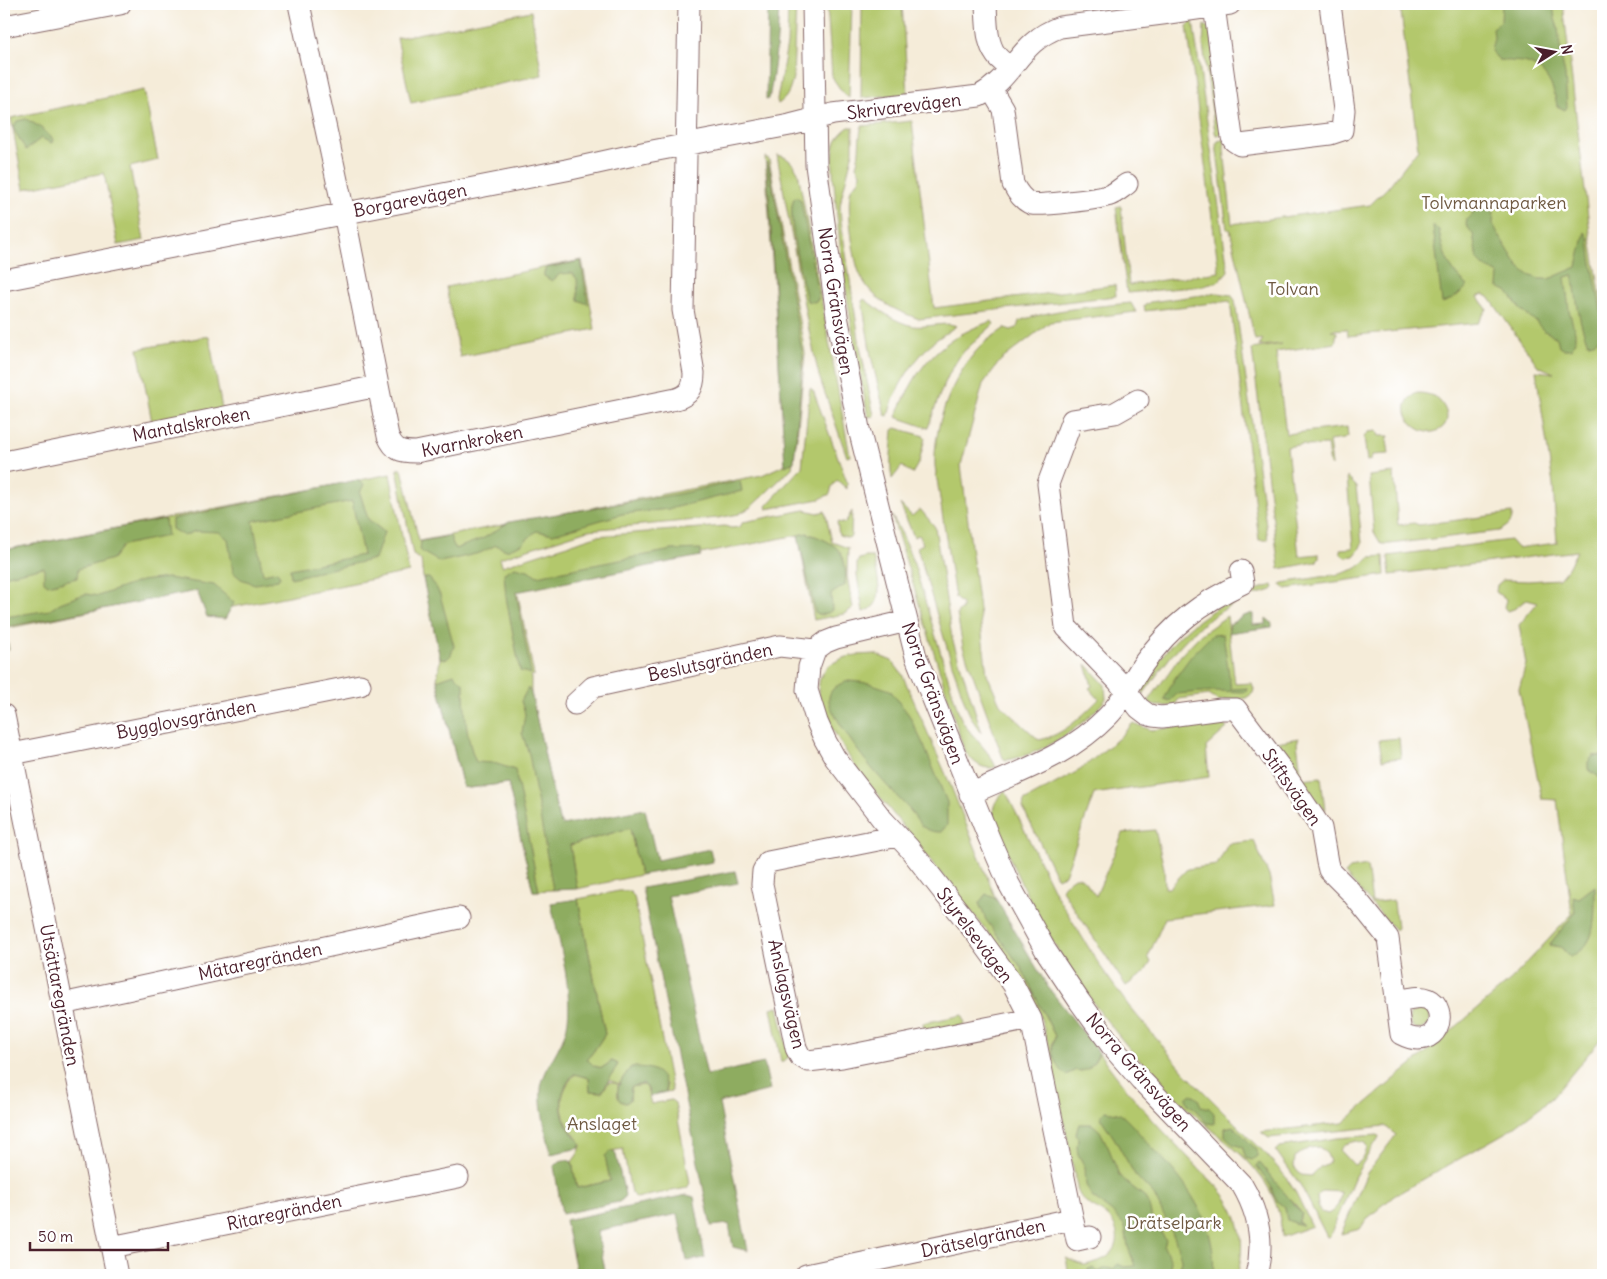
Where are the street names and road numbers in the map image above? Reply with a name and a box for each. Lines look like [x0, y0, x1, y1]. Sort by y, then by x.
street label: Skrivarevägen [846, 88, 962, 124]
street label: Borgarevägen [351, 178, 469, 222]
street label: Norra Gränsvägen [813, 225, 859, 377]
street label: Mantalskroken [130, 401, 252, 447]
street label: Kvarnkroken [419, 420, 525, 462]
street label: Norra Gränsvägen [897, 619, 969, 767]
street label: Beslutsgränden [645, 638, 775, 686]
street label: Bygglovsgränden [114, 694, 258, 744]
street label: Stiftsvägen [1257, 744, 1327, 830]
street label: Styrelsevägen [932, 883, 1018, 987]
street label: Utsättaregränden [35, 922, 85, 1068]
street label: Mätaregränden [196, 937, 324, 985]
street label: Anslagsvägen [763, 937, 811, 1051]
street label: Norra Gränsvägen [1081, 1008, 1197, 1136]
street label: Ritaregränden [224, 1189, 344, 1235]
street label: Drätselgränden [919, 1214, 1047, 1262]

